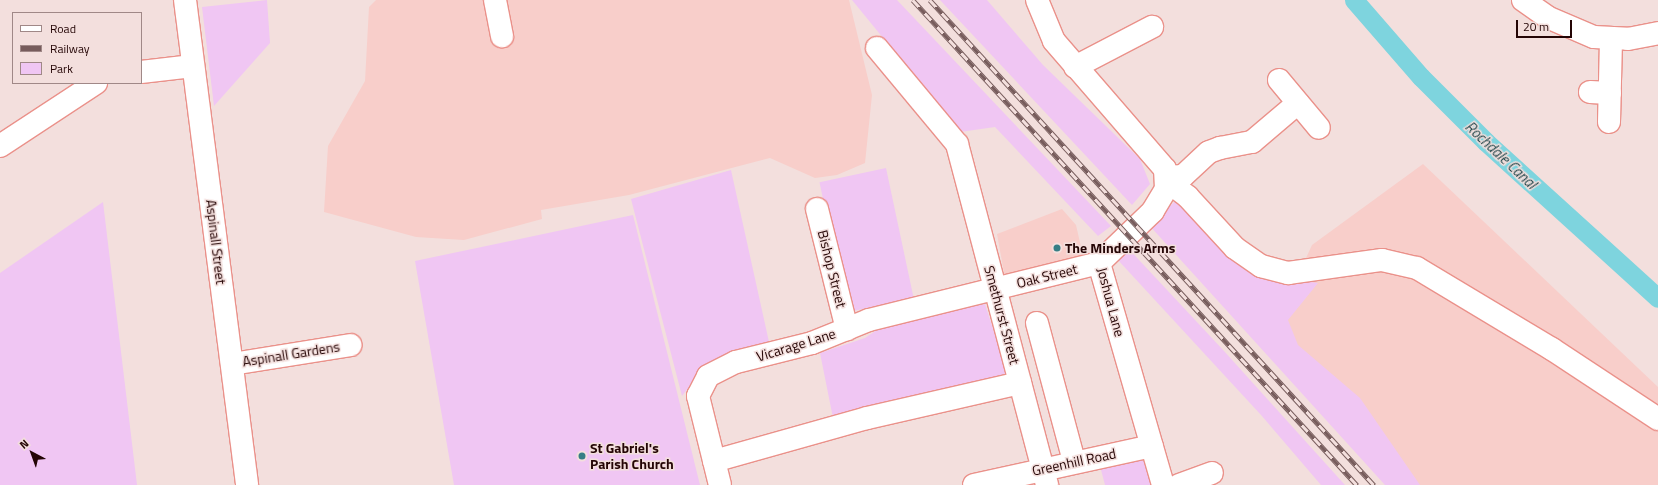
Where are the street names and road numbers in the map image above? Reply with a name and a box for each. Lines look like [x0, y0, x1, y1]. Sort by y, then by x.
street label: Aspinall Street [202, 199, 230, 285]
street label: Bishop Street [814, 228, 850, 310]
street label: Oak Street [1015, 260, 1079, 292]
street label: Smethurst Street [981, 264, 1023, 366]
street label: Joshua Lane [1094, 265, 1128, 339]
street label: Vicarage Lane [754, 325, 838, 365]
street label: Aspinall Gardens [241, 338, 341, 370]
street label: Greenhill Road [1030, 445, 1118, 479]

